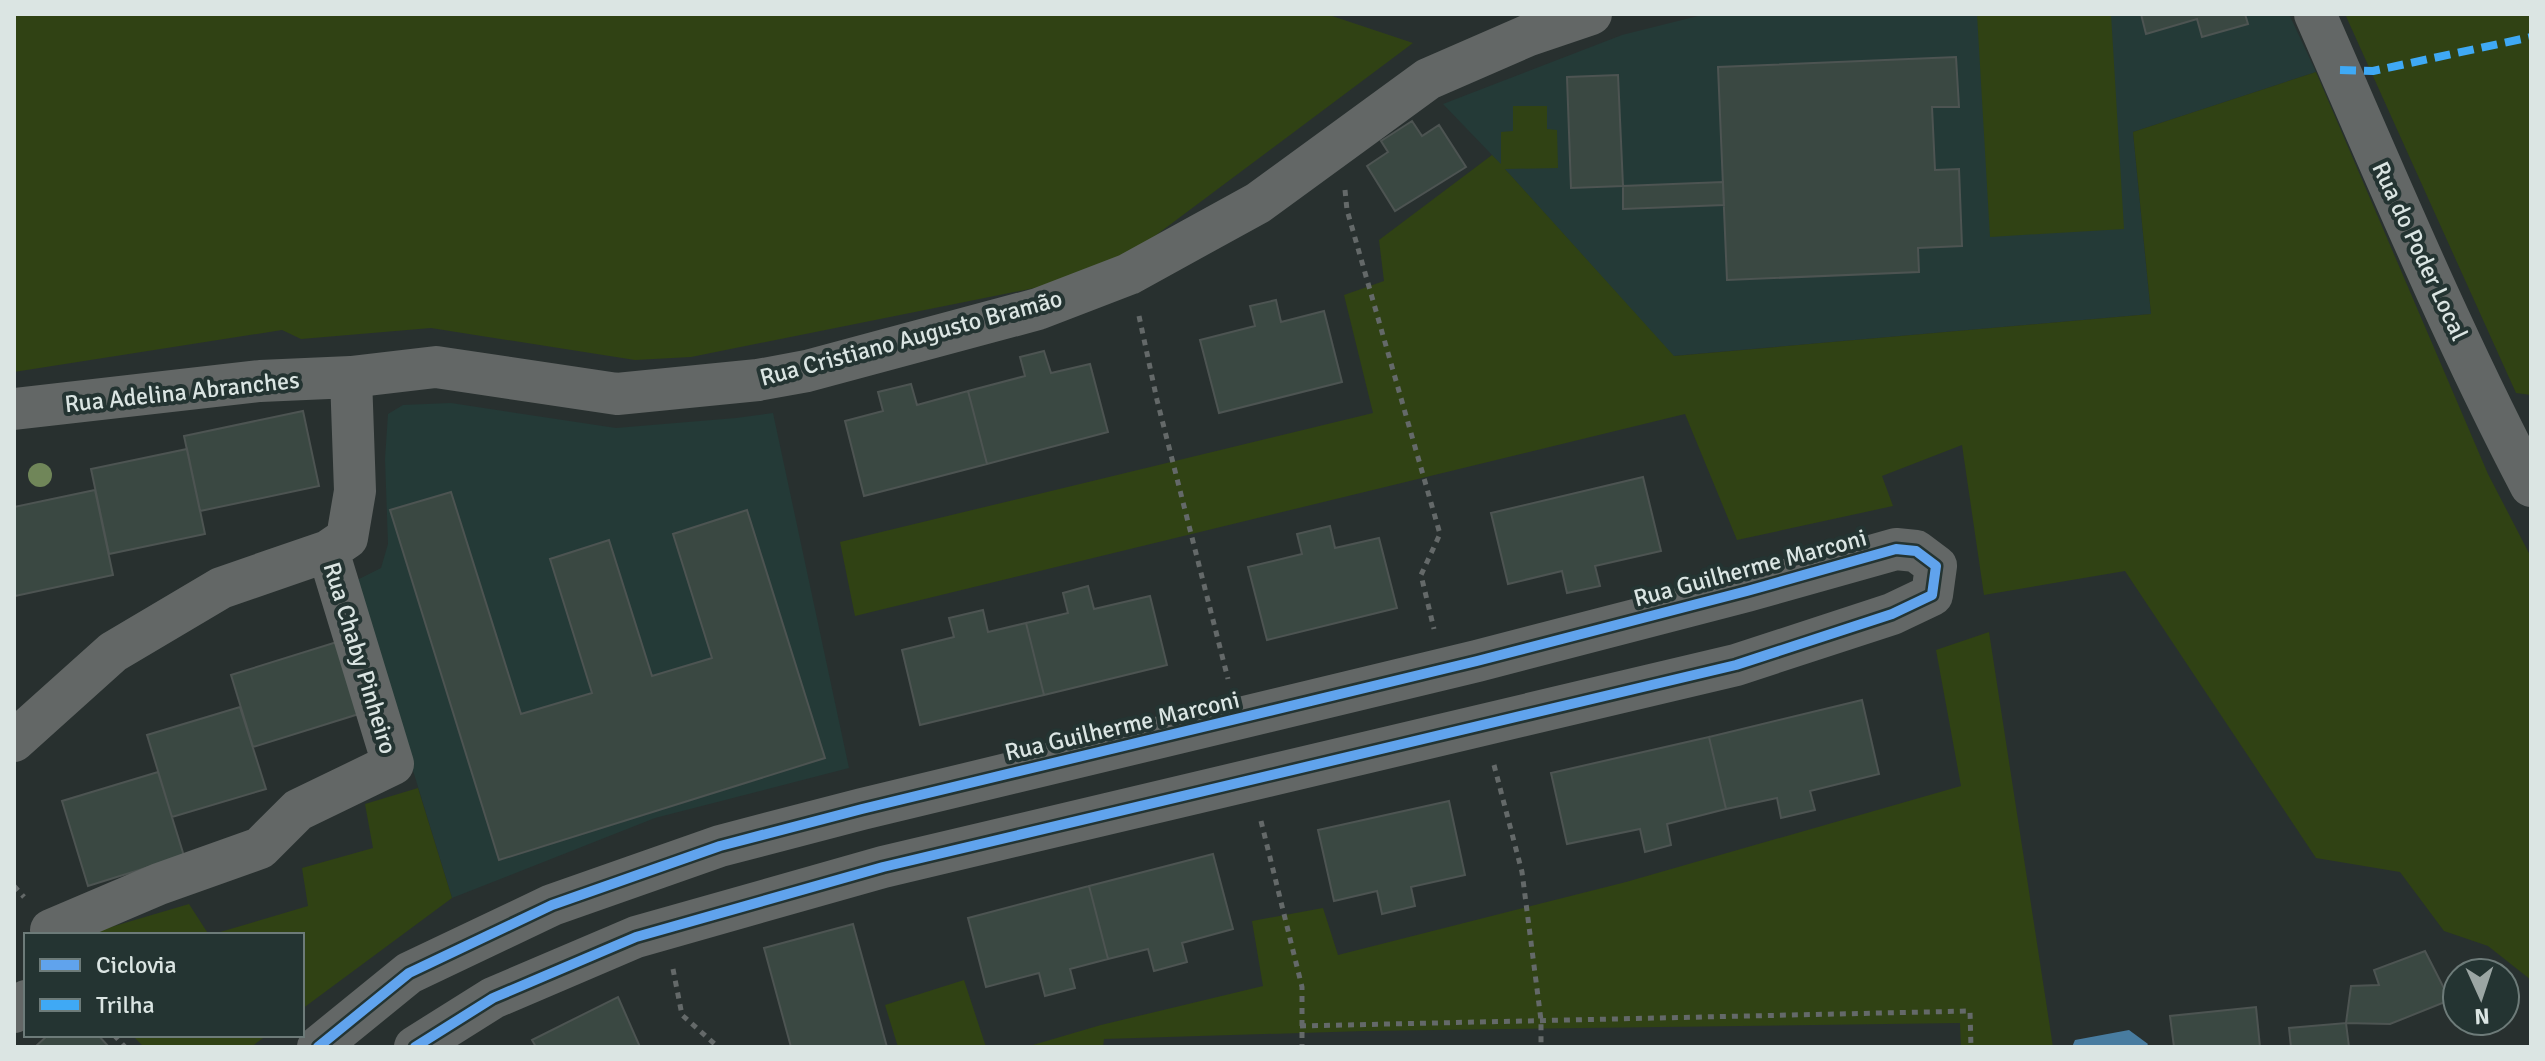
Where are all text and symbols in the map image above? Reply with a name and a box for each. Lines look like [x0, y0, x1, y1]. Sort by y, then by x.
street label: Rua do Poder Local [2365, 157, 2475, 345]
street label: Rua Cristiano Augusto Bramão [757, 283, 1065, 393]
street label: Rua Adelina Abranches [63, 365, 301, 419]
street label: Rua Guilherme Marconi [1630, 522, 1870, 614]
street label: Rua Chaby Pinheiro [317, 558, 403, 758]
street label: Rua Guilherme Marconi [1002, 684, 1242, 768]
legend [24, 933, 304, 1037]
text: Ciclovia [96, 950, 177, 980]
north arrow [2441, 957, 2521, 1037]
text: Trilha [96, 990, 155, 1020]
text: N [2474, 1003, 2490, 1030]

